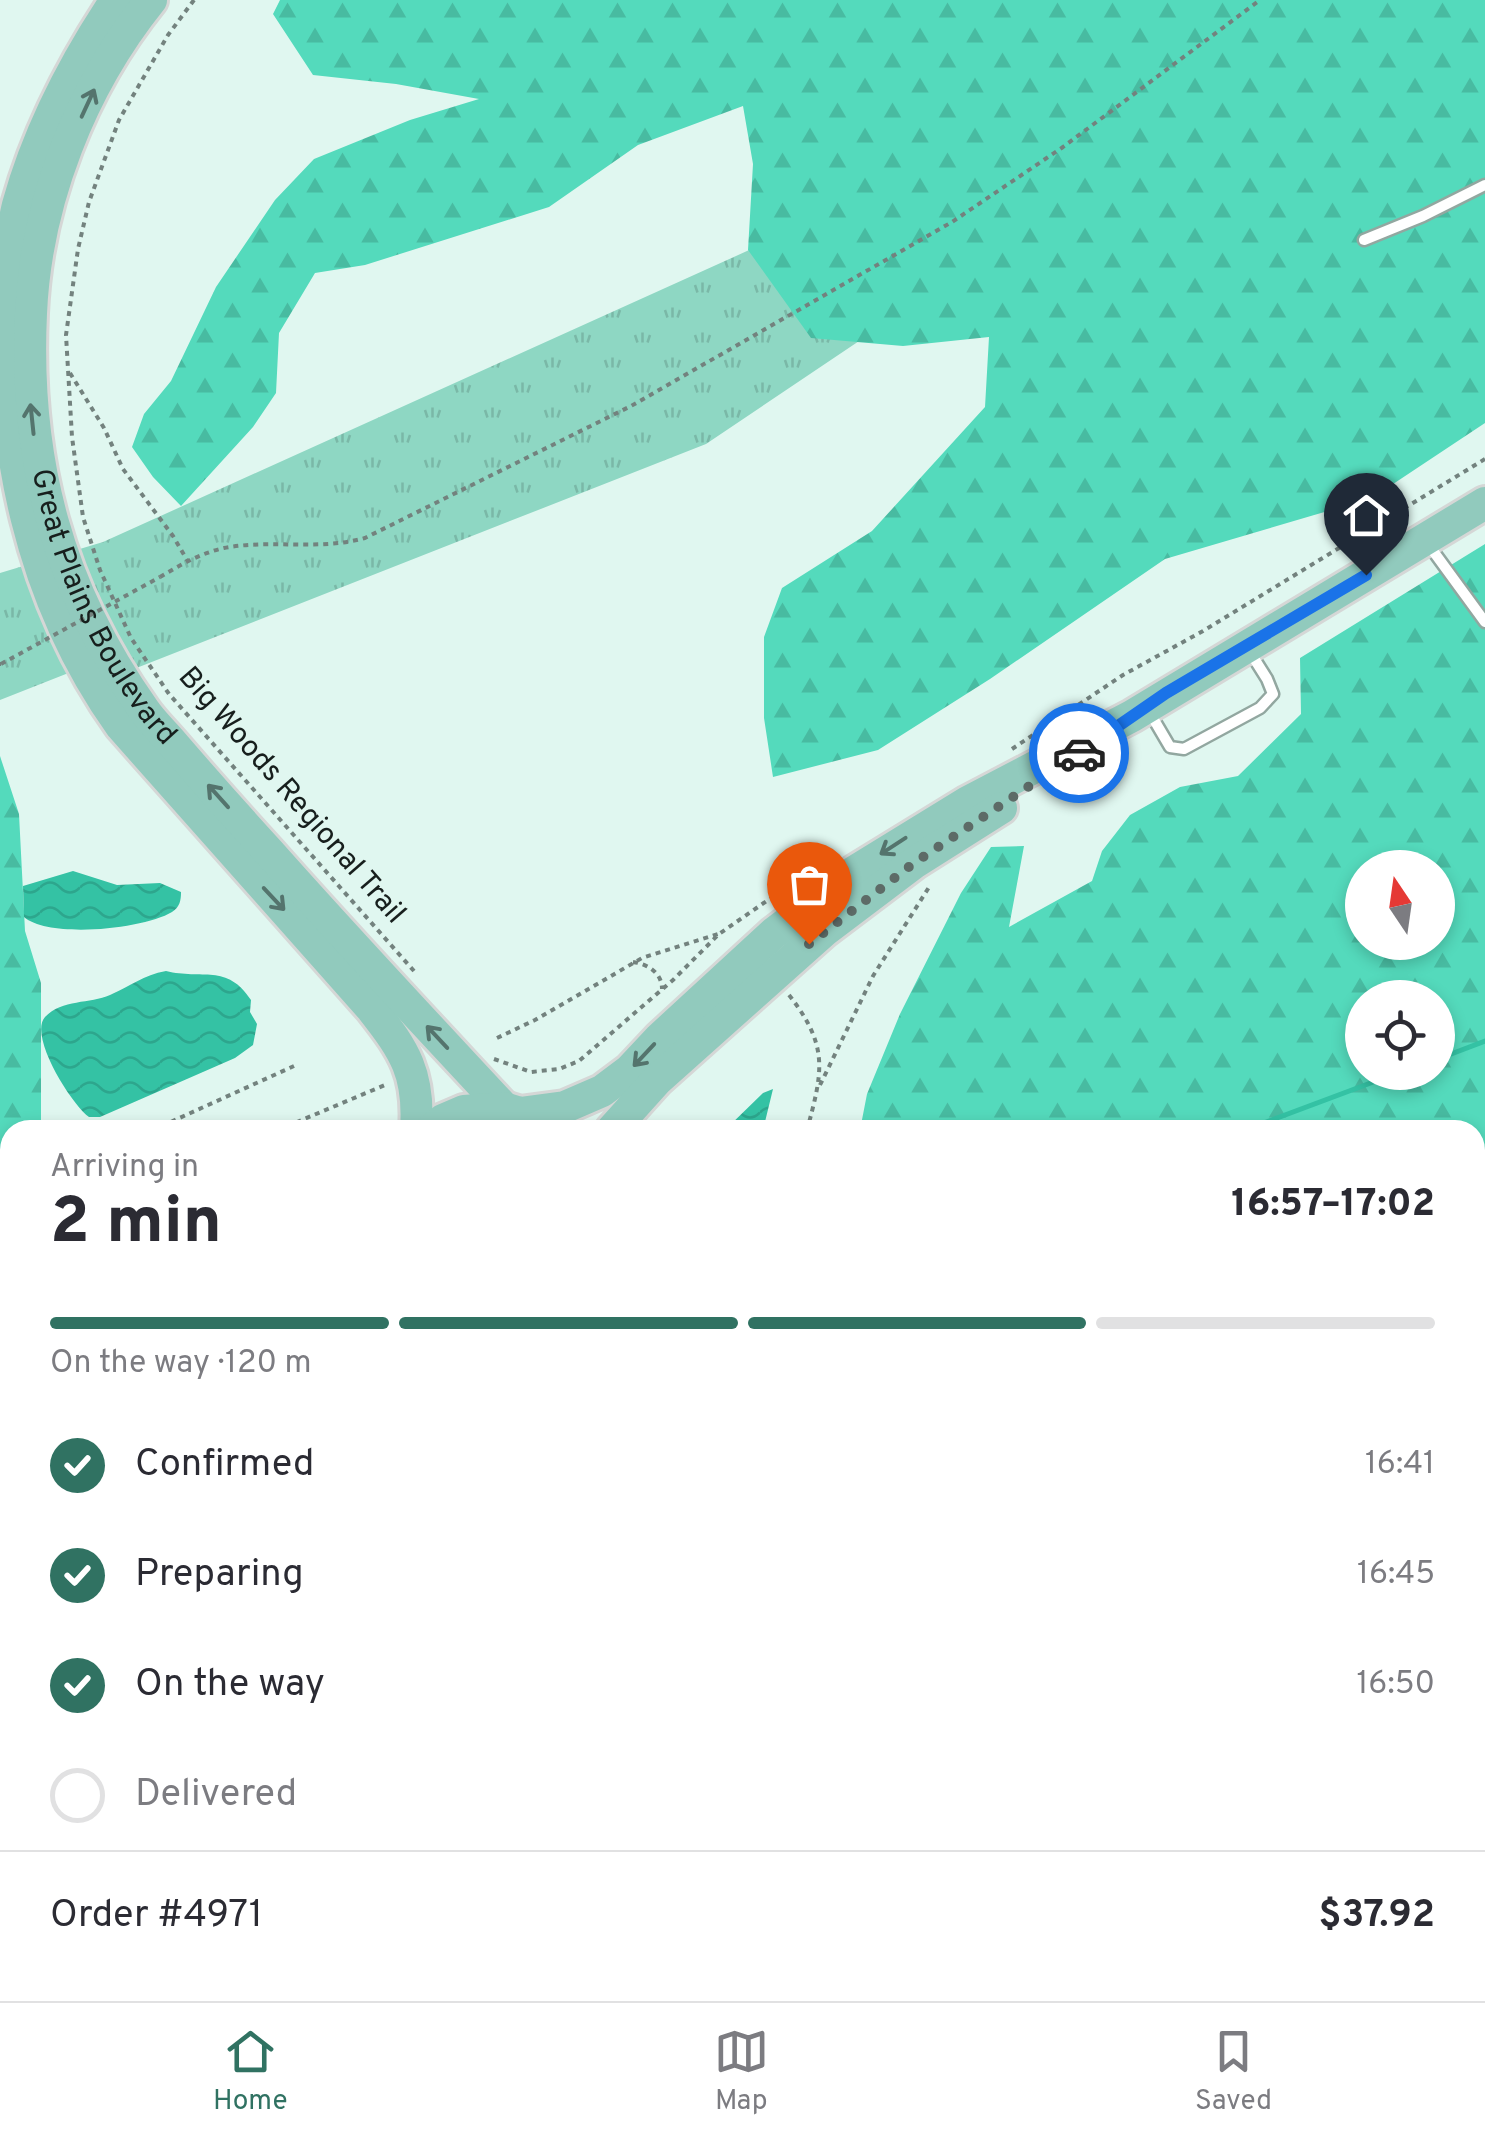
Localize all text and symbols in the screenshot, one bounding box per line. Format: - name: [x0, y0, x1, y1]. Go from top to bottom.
- one-way arrow: [79, 89, 98, 119]
- one-way arrow: [23, 403, 42, 435]
- street label: Great Plains Boulevard: [22, 466, 184, 753]
- pin: [1324, 473, 1409, 576]
- icon: home: [1339, 488, 1394, 543]
- street label: Big Woods Regional Trail: [169, 660, 413, 932]
- courier: [1029, 703, 1129, 803]
- icon: car: [1052, 726, 1107, 781]
- one-way arrow: [207, 784, 230, 809]
- one-way arrow: [879, 836, 907, 857]
- pin: [767, 842, 852, 945]
- north arrow: [1345, 850, 1455, 960]
- map controls: [1345, 850, 1455, 1090]
- icon: bag: [782, 857, 837, 912]
- one-way arrow: [261, 886, 285, 912]
- button: locate: [1345, 980, 1455, 1090]
- one-way arrow: [426, 1025, 449, 1050]
- one-way arrow: [633, 1042, 656, 1067]
- text: Arriving in: [50, 1148, 199, 1188]
- text: 16:57–17:02: [1231, 1181, 1435, 1230]
- text: 2 min: [50, 1184, 222, 1266]
- text: On the way · 120 m: [50, 1344, 312, 1384]
- icon: check: [50, 1438, 105, 1493]
- text: Confirmed: [135, 1441, 314, 1490]
- text: 16:41: [1365, 1445, 1435, 1485]
- icon: check: [50, 1548, 105, 1603]
- text: Preparing: [135, 1551, 304, 1600]
- text: 16:45: [1357, 1555, 1435, 1595]
- icon: check: [50, 1658, 105, 1713]
- text: On the way: [135, 1661, 325, 1710]
- text: 16:50: [1356, 1665, 1435, 1705]
- text: Delivered: [135, 1771, 297, 1820]
- text: Order #4971: [50, 1892, 263, 1941]
- text: $37.92: [1319, 1892, 1435, 1941]
- tab: Home: [213, 2024, 287, 2120]
- tab: Map: [714, 2024, 769, 2120]
- tab: Saved: [1195, 2024, 1272, 2120]

